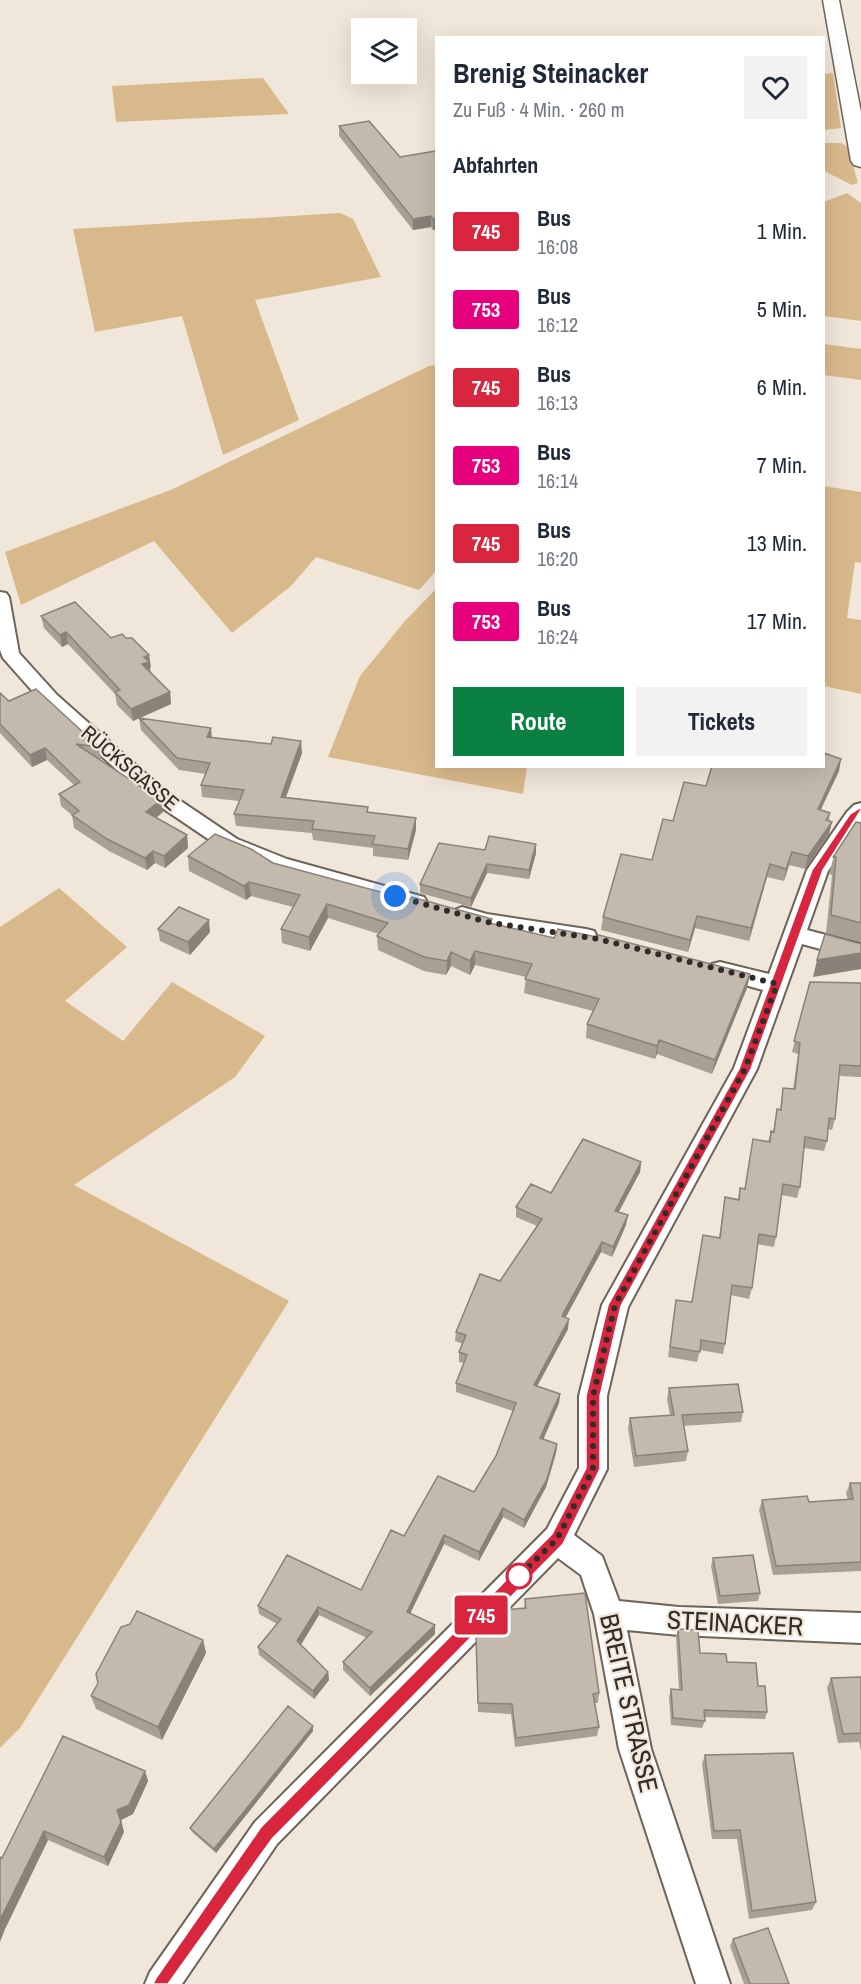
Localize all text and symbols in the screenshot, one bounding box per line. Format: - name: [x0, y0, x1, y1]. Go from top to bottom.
- map controls: [351, 18, 417, 84]
- button: layers: [351, 18, 417, 84]
- text: Brenig Steinacker: [453, 54, 648, 92]
- button: heart: [744, 56, 807, 119]
- text: Zu Fuß · 4 Min. · 260 m: [453, 96, 624, 123]
- text: Abfahrten: [453, 150, 538, 180]
- text: Bus: [537, 203, 571, 233]
- text: 1 Min.: [757, 216, 807, 246]
- text: 745: [472, 217, 500, 246]
- text: 16:08: [537, 233, 578, 260]
- text: Bus: [537, 281, 571, 311]
- text: 5 Min.: [757, 294, 807, 324]
- text: 753: [472, 295, 500, 324]
- text: 16:12: [537, 311, 578, 338]
- text: Bus: [537, 359, 571, 389]
- text: 6 Min.: [757, 372, 807, 402]
- text: 745: [472, 373, 500, 402]
- text: 16:13: [537, 389, 578, 416]
- text: Bus: [537, 437, 571, 467]
- text: 7 Min.: [757, 450, 807, 480]
- text: 753: [472, 451, 500, 480]
- text: 16:14: [537, 467, 578, 494]
- text: Bus: [537, 515, 571, 545]
- text: 13 Min.: [747, 528, 807, 558]
- text: 745: [472, 529, 500, 558]
- text: 16:20: [537, 545, 578, 572]
- text: Bus: [537, 593, 571, 623]
- text: 17 Min.: [747, 606, 807, 636]
- text: 753: [472, 607, 500, 636]
- text: 16:24: [537, 623, 578, 650]
- button: Route: [453, 687, 624, 756]
- button: Tickets: [636, 687, 807, 756]
- street label: RÜCKSGASSE: [75, 718, 185, 817]
- your location: [380, 881, 410, 911]
- unlabelled marker: [506, 1563, 532, 1589]
- line badge: 745: [446, 1596, 516, 1634]
- text: 745: [467, 1601, 495, 1630]
- street label: STEINACKER: [666, 1601, 804, 1644]
- street label: BREITE STRASSE: [592, 1610, 667, 1796]

